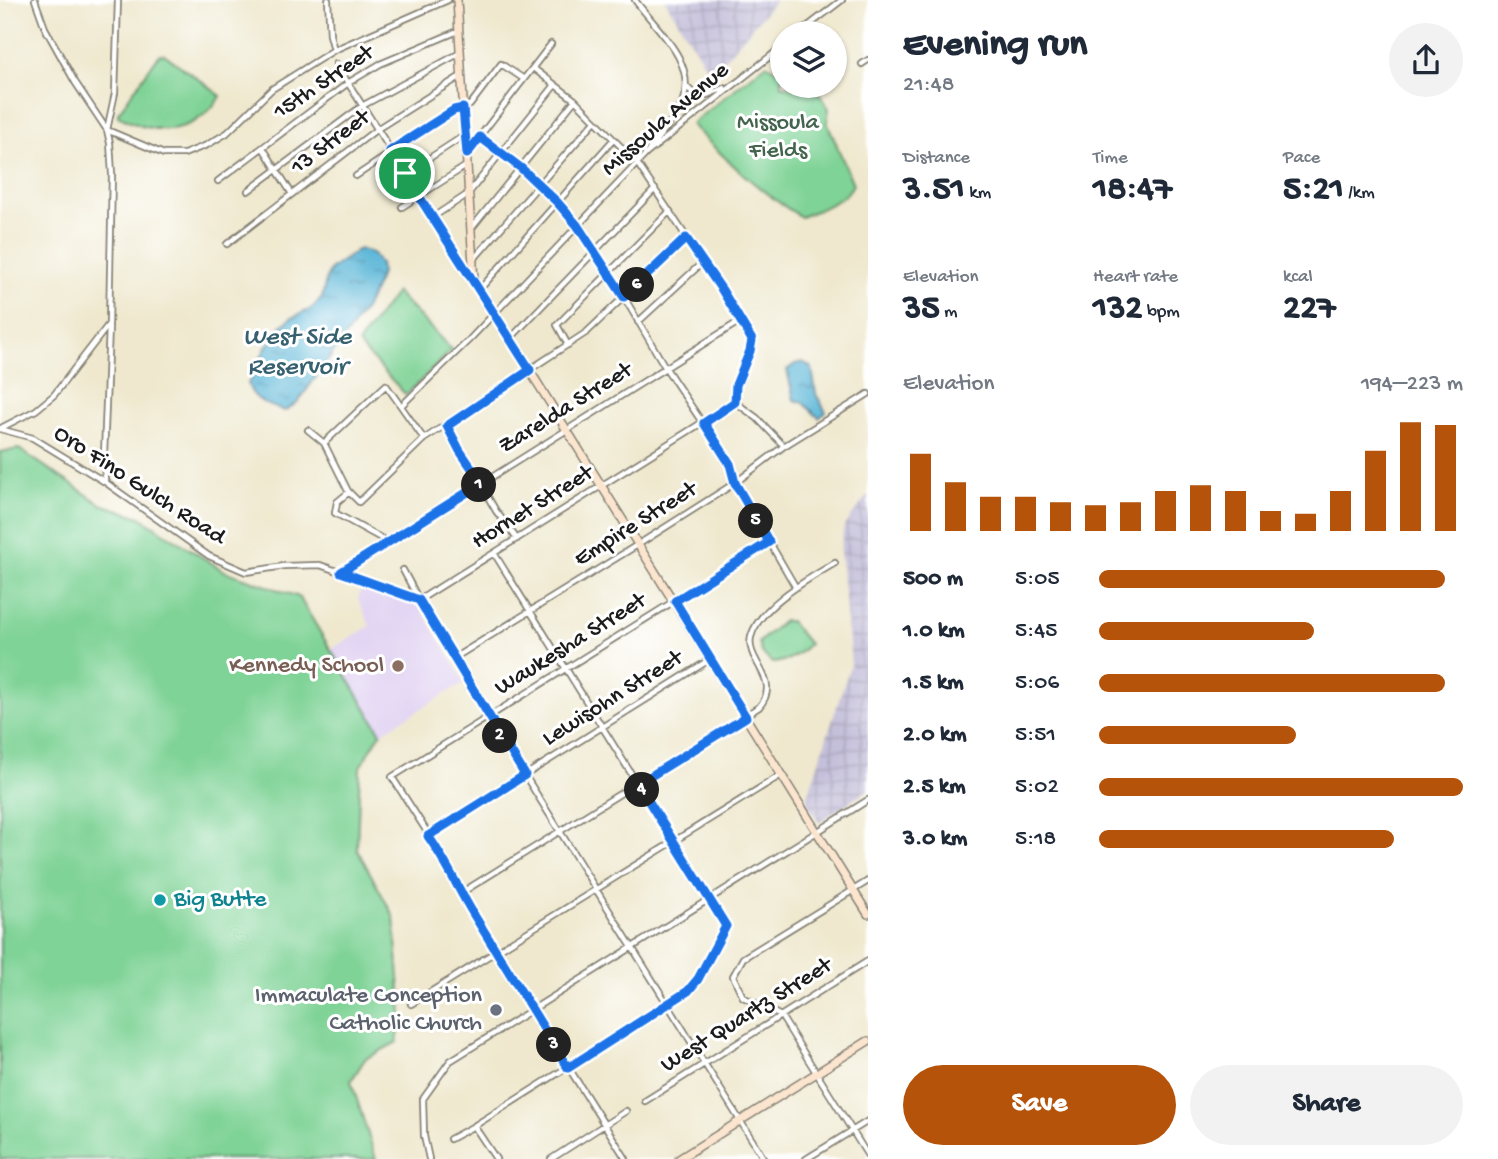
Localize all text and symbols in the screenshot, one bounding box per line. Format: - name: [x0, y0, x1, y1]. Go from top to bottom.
- map controls: [770, 21, 847, 98]
- button: layers: [770, 21, 847, 98]
- button: share: [1389, 23, 1463, 97]
- text: Evening run: [903, 24, 1087, 68]
- street label: 15th Street: [268, 38, 381, 128]
- street label: Missoula Avenue: [596, 56, 736, 183]
- text: 21:48: [903, 72, 954, 99]
- street label: 13 Street: [285, 102, 378, 183]
- park label: Missoula Fields: [737, 109, 820, 166]
- pin: [375, 143, 435, 203]
- text: Distance: [903, 147, 970, 170]
- text: Time: [1093, 147, 1128, 170]
- text: Pace: [1283, 147, 1320, 170]
- icon: arrive: [386, 154, 424, 192]
- text: 3.51: [903, 170, 965, 211]
- text: 18:47: [1093, 170, 1172, 211]
- text: 5:21: [1283, 170, 1344, 211]
- text: km: [965, 182, 991, 205]
- text: /km: [1344, 182, 1375, 205]
- text: Elevation: [903, 266, 979, 289]
- text: Heart rate: [1093, 266, 1178, 289]
- text: kcal: [1283, 266, 1313, 289]
- pin: 6: [620, 268, 654, 302]
- text: 6: [632, 273, 641, 296]
- text: 35: [903, 289, 940, 330]
- text: 132: [1093, 289, 1142, 330]
- text: 227: [1283, 289, 1336, 330]
- text: m: [940, 301, 958, 324]
- text: bpm: [1142, 301, 1180, 324]
- water label: West Side Reservoir: [243, 323, 353, 384]
- street label: Zarelda Street: [494, 355, 640, 462]
- text: Elevation: [903, 371, 994, 398]
- text: 194–223 m: [1361, 371, 1463, 398]
- street label: Oro Fino Gulch Road: [48, 420, 232, 553]
- street label: Hornet Street: [467, 458, 601, 557]
- pin: 1: [462, 468, 496, 503]
- text: 1: [475, 473, 482, 496]
- street label: Empire Street: [569, 475, 705, 574]
- pin: 5: [738, 504, 774, 538]
- text: 5: [751, 509, 761, 532]
- text: 500 m: [903, 566, 963, 593]
- text: 5:05: [1015, 566, 1059, 593]
- street label: Waukesha Street: [490, 586, 654, 703]
- text: 1.0 km: [903, 618, 965, 645]
- text: 5:45: [1015, 618, 1057, 645]
- street label: Lewisohn Street: [537, 643, 690, 754]
- place label: Kennedy School: [229, 652, 384, 681]
- marker: Kennedy School: [390, 658, 406, 674]
- text: 1.5 km: [903, 670, 964, 697]
- text: 5:06: [1015, 670, 1059, 697]
- pin: 2: [482, 718, 518, 754]
- text: 2.0 km: [903, 722, 967, 749]
- text: 5:51: [1015, 722, 1056, 749]
- text: 2: [495, 724, 504, 747]
- pin: 4: [624, 772, 660, 808]
- text: 2.5 km: [903, 774, 966, 801]
- text: 5:02: [1015, 774, 1059, 801]
- text: 4: [637, 778, 646, 801]
- text: 3.0 km: [903, 826, 967, 853]
- text: 5:18: [1015, 826, 1056, 853]
- place label: Big Butte: [173, 886, 267, 915]
- marker: Big Butte: [152, 892, 168, 908]
- street label: West Quartz Street: [656, 951, 840, 1080]
- place label: Immaculate Conception Catholic Church: [255, 982, 483, 1039]
- marker: Immaculate Conception Catholic Church: [488, 1002, 504, 1018]
- pin: 3: [536, 1028, 572, 1062]
- text: 3: [549, 1033, 558, 1056]
- button: Save: [903, 1065, 1176, 1145]
- button: Share: [1190, 1065, 1463, 1145]

